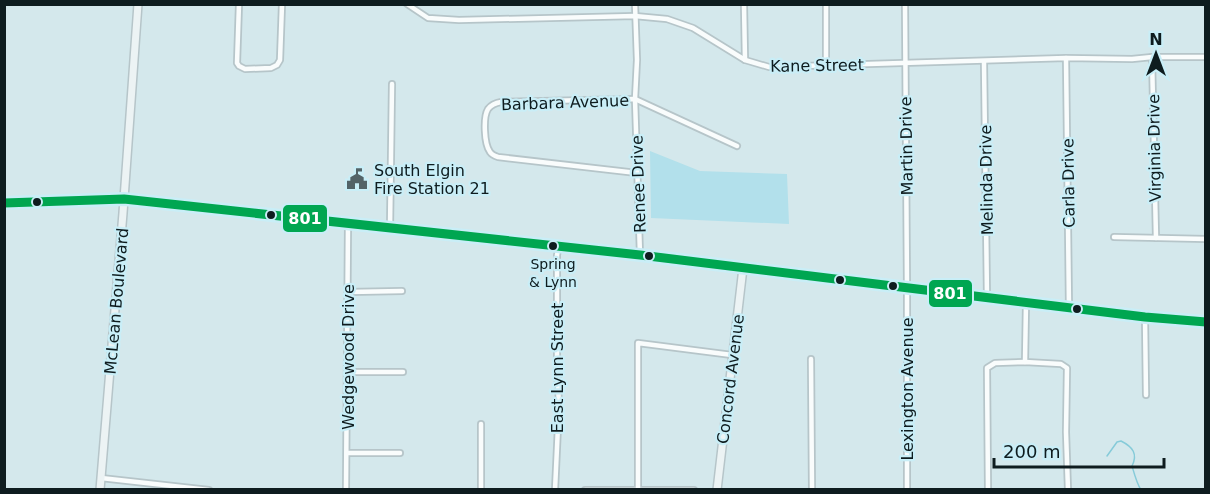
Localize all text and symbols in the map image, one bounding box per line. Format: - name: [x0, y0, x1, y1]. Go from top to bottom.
- north arrow: [1126, 24, 1186, 84]
- text: N: [1149, 30, 1163, 49]
- street label: Kane Street: [770, 55, 864, 76]
- street label: Barbara Avenue: [501, 91, 629, 114]
- street label: Virginia Drive: [1144, 94, 1165, 202]
- street label: Martin Drive: [896, 96, 917, 196]
- street label: Melinda Drive: [976, 125, 997, 235]
- street label: Renee Drive: [627, 135, 650, 233]
- street label: Carla Drive: [1058, 138, 1079, 228]
- place label: South Elgin Fire Station 21: [374, 161, 490, 198]
- public building icon: South Elgin Fire Station 21: [345, 167, 369, 191]
- unlabelled marker: [31, 196, 43, 208]
- line badge: 801: [282, 204, 328, 233]
- unlabelled marker: [265, 209, 277, 221]
- text: 801: [288, 209, 322, 228]
- street label: McLean Boulevard: [101, 227, 132, 375]
- marker: Spring & Lynn: [547, 240, 559, 252]
- unlabelled marker: [643, 250, 655, 262]
- place label: Spring & Lynn: [529, 256, 577, 290]
- unlabelled marker: [834, 274, 846, 286]
- line badge: 801: [928, 279, 973, 308]
- unlabelled marker: [887, 280, 899, 292]
- street label: Wedgewood Drive: [339, 284, 358, 430]
- text: 801: [933, 284, 967, 303]
- street label: East Lynn Street: [548, 303, 567, 433]
- unlabelled marker: [1071, 303, 1083, 315]
- street label: Concord Avenue: [713, 313, 748, 445]
- street label: Lexington Avenue: [898, 317, 917, 461]
- scale bar: [994, 431, 1164, 469]
- text: 200 m: [1003, 441, 1061, 462]

